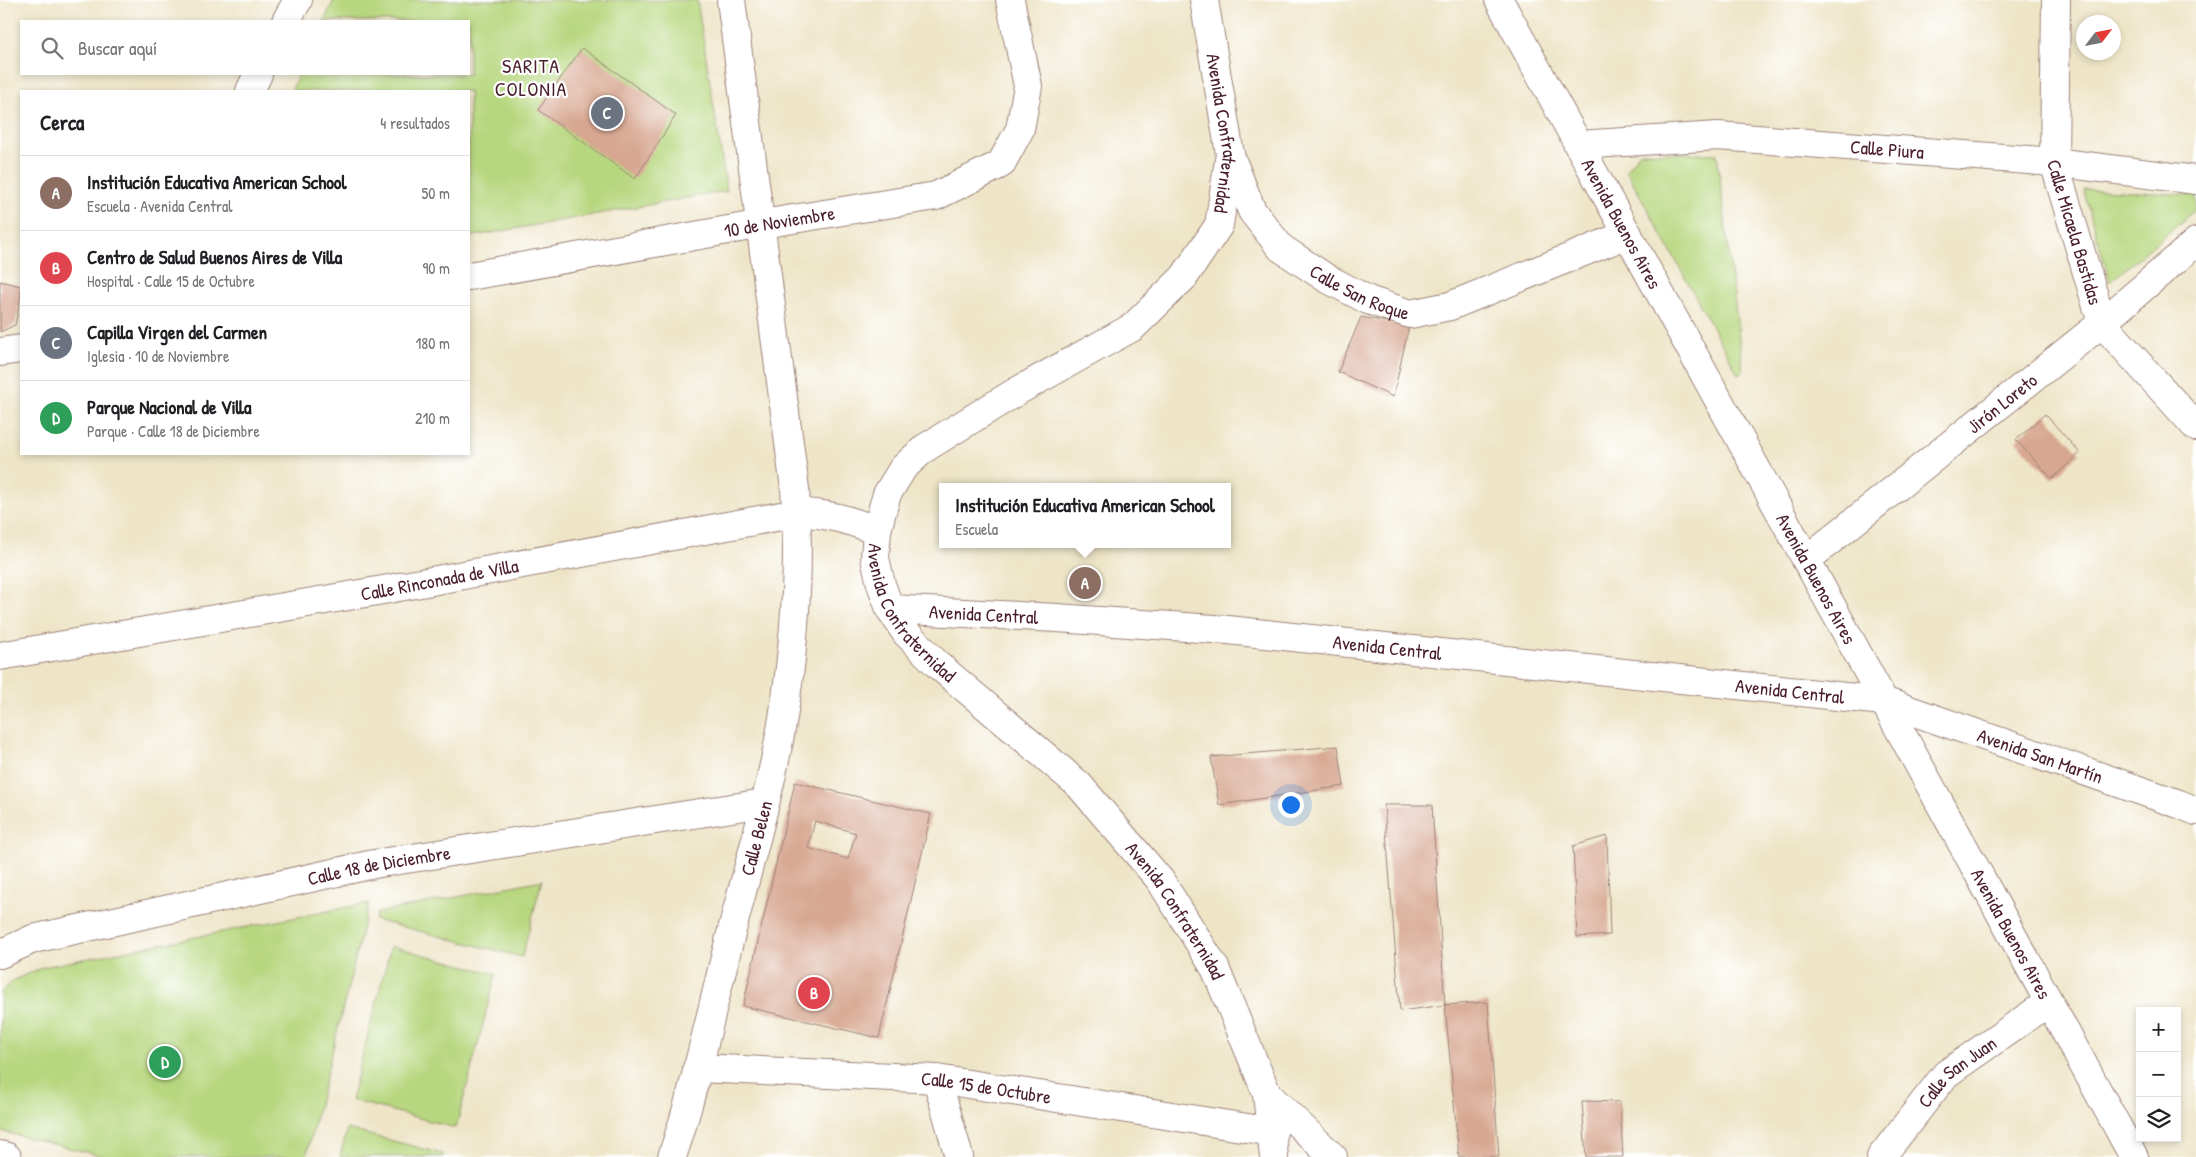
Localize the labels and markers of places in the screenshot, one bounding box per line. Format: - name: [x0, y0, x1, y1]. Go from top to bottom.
- pin: C: [591, 94, 623, 132]
- pin: A: [1069, 564, 1101, 602]
- pin: B: [798, 974, 830, 1012]
- pin: D: [149, 1043, 181, 1081]

